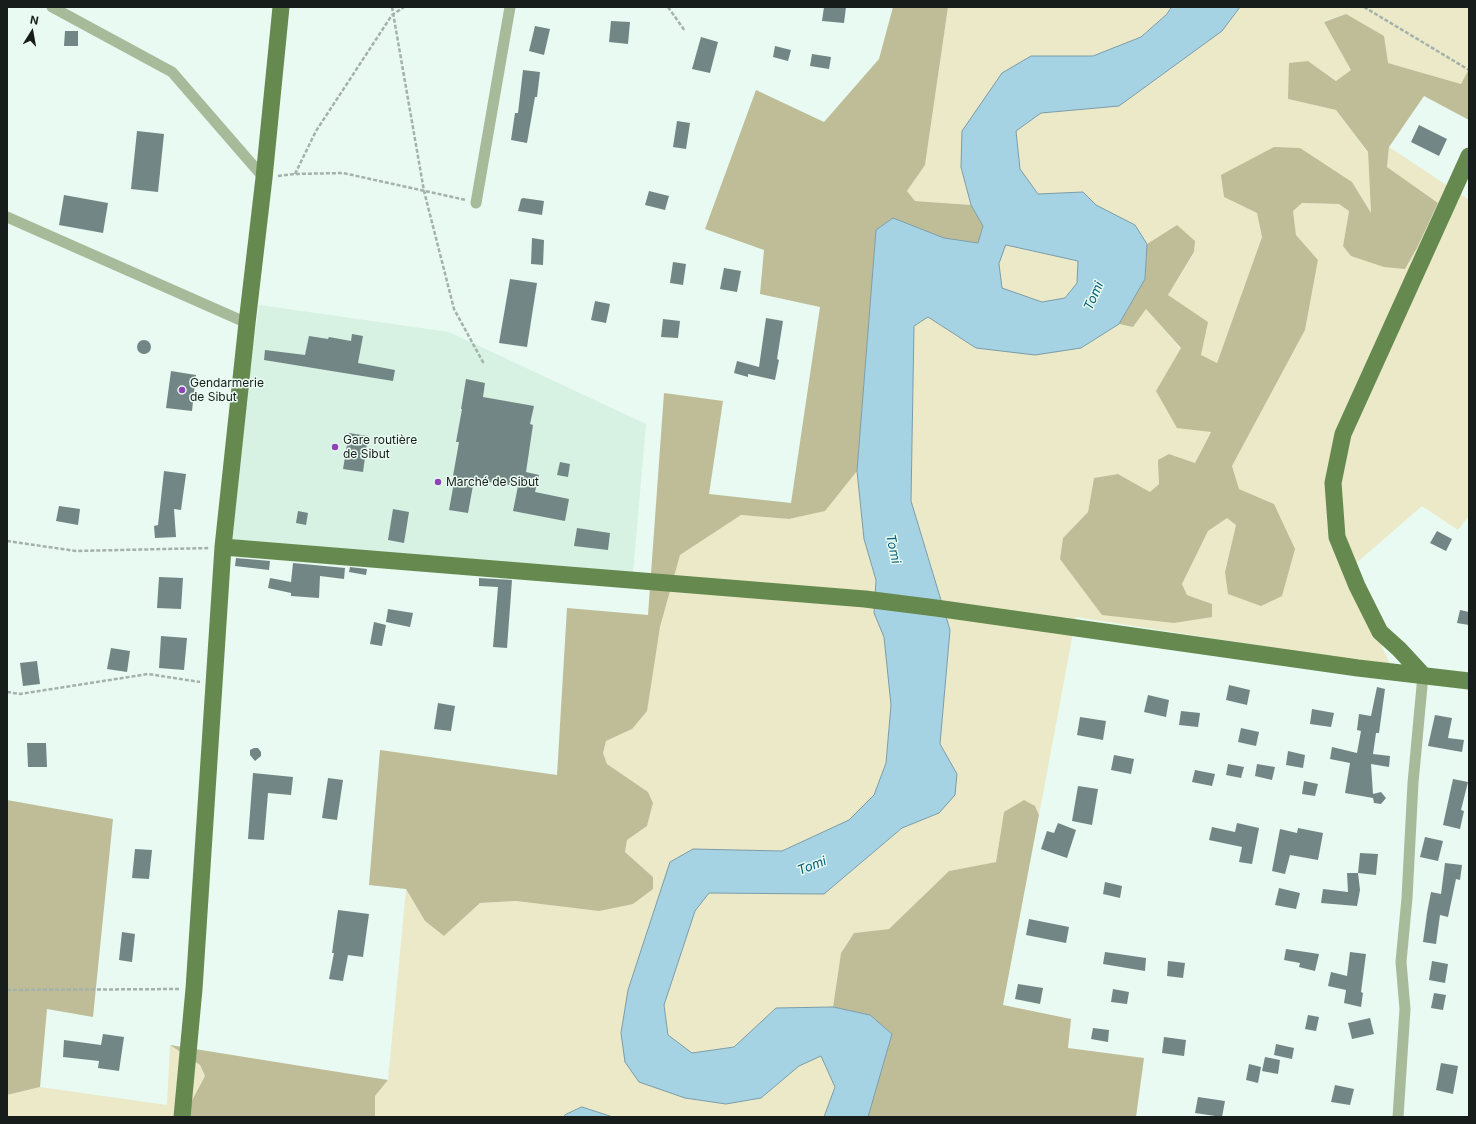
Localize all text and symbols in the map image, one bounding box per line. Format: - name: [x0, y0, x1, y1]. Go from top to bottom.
- north arrow: [12, 12, 52, 52]
- text: N: [29, 13, 40, 28]
- water label: Tomi: [1081, 279, 1107, 313]
- place label: Gendarmerie de Sibut: [190, 376, 264, 404]
- marker: Gendarmerie de Sibut: [177, 385, 187, 395]
- place label: Gare routière de Sibut: [343, 433, 417, 461]
- marker: Gare routière de Sibut: [330, 442, 340, 452]
- place label: Marché de Sibut: [446, 475, 539, 489]
- marker: Marché de Sibut: [433, 477, 443, 487]
- water label: Tomi: [882, 533, 904, 565]
- water label: Tomi: [795, 853, 829, 879]

